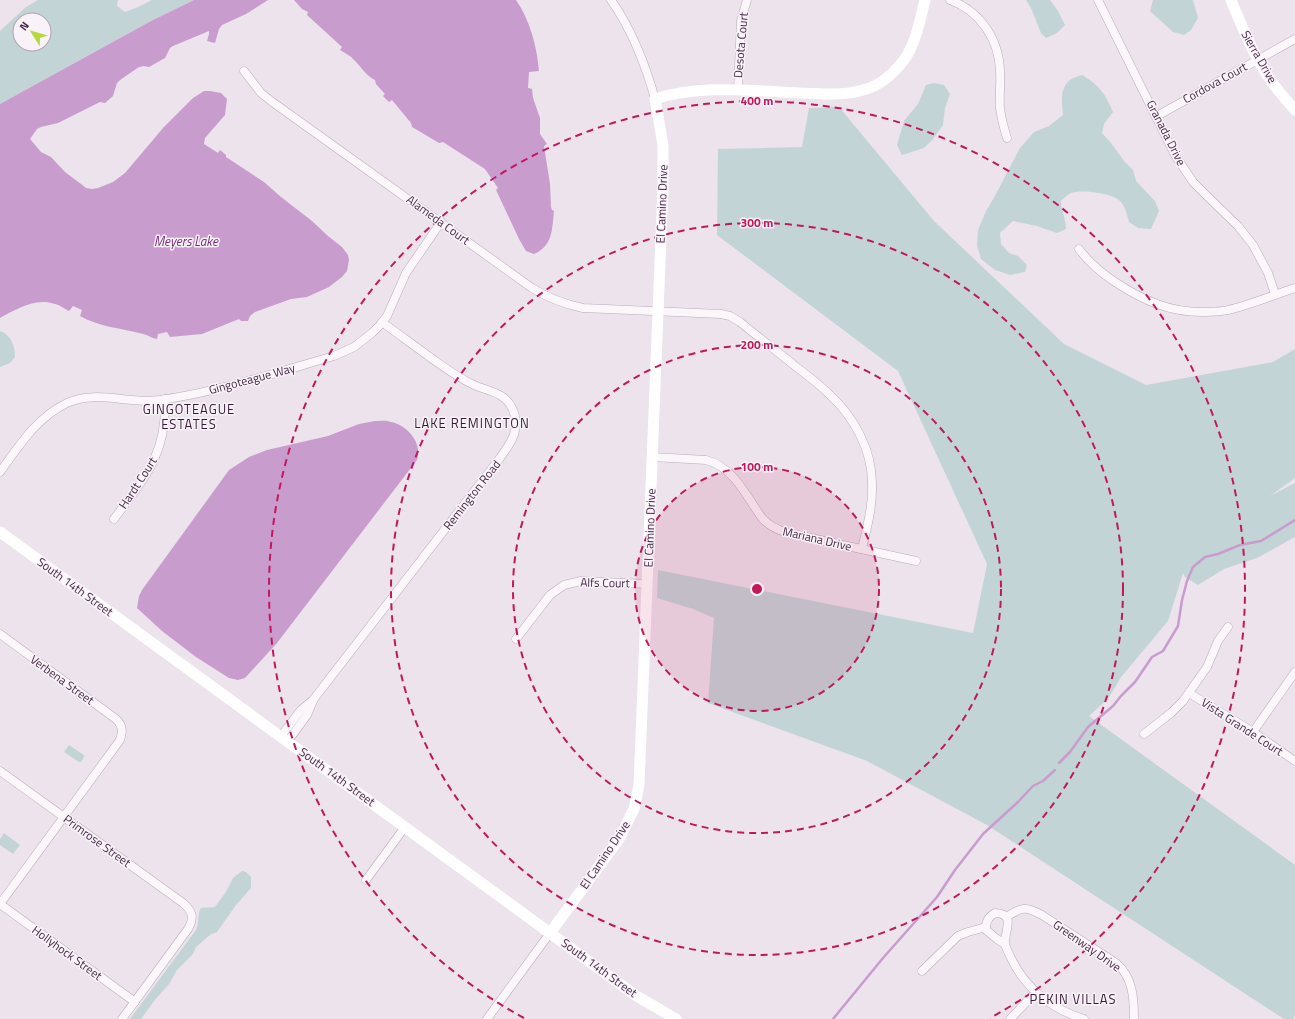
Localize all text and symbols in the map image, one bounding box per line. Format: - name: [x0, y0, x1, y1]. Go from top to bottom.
- street label: Desota Court: [728, 10, 753, 79]
- north arrow: [12, 12, 52, 52]
- text: N: [15, 18, 33, 34]
- street label: Sierra Drive: [1237, 27, 1282, 87]
- street label: Cordova Court: [1179, 57, 1251, 108]
- text: 400 m: [741, 91, 773, 110]
- street label: Granada Drive: [1142, 97, 1191, 169]
- street label: El Camino Drive: [651, 164, 672, 244]
- street label: Alameda Court: [403, 190, 475, 250]
- text: 300 m: [741, 213, 773, 232]
- water label: Meyers Lake: [154, 231, 219, 251]
- text: 200 m: [741, 335, 773, 354]
- street label: Gingoteague Way: [207, 358, 297, 399]
- district label: GINGOTEAGUE ESTATES: [143, 399, 235, 434]
- district label: LAKE REMINGTON: [414, 413, 530, 433]
- street label: Hardt Court: [114, 452, 162, 513]
- street label: Remington Road: [438, 456, 505, 534]
- text: 100 m: [741, 457, 773, 476]
- street label: El Camino Drive: [639, 488, 660, 568]
- street label: Mariana Drive: [781, 521, 853, 556]
- street label: South 14th Street: [33, 552, 118, 621]
- street label: Alfs Court: [580, 573, 631, 592]
- centre of rings: [750, 582, 764, 596]
- street label: Verbena Street: [26, 650, 99, 710]
- street label: Vista Grande Court: [1197, 693, 1288, 761]
- street label: South 14th Street: [295, 742, 380, 811]
- street label: Primrose Street: [60, 810, 136, 872]
- street label: El Camino Drive: [575, 817, 635, 893]
- street label: Greenway Drive: [1049, 915, 1125, 976]
- street label: Hollyhock Street: [28, 920, 107, 985]
- street label: South 14th Street: [557, 933, 642, 1002]
- district label: PEKIN VILLAS: [1029, 989, 1117, 1009]

